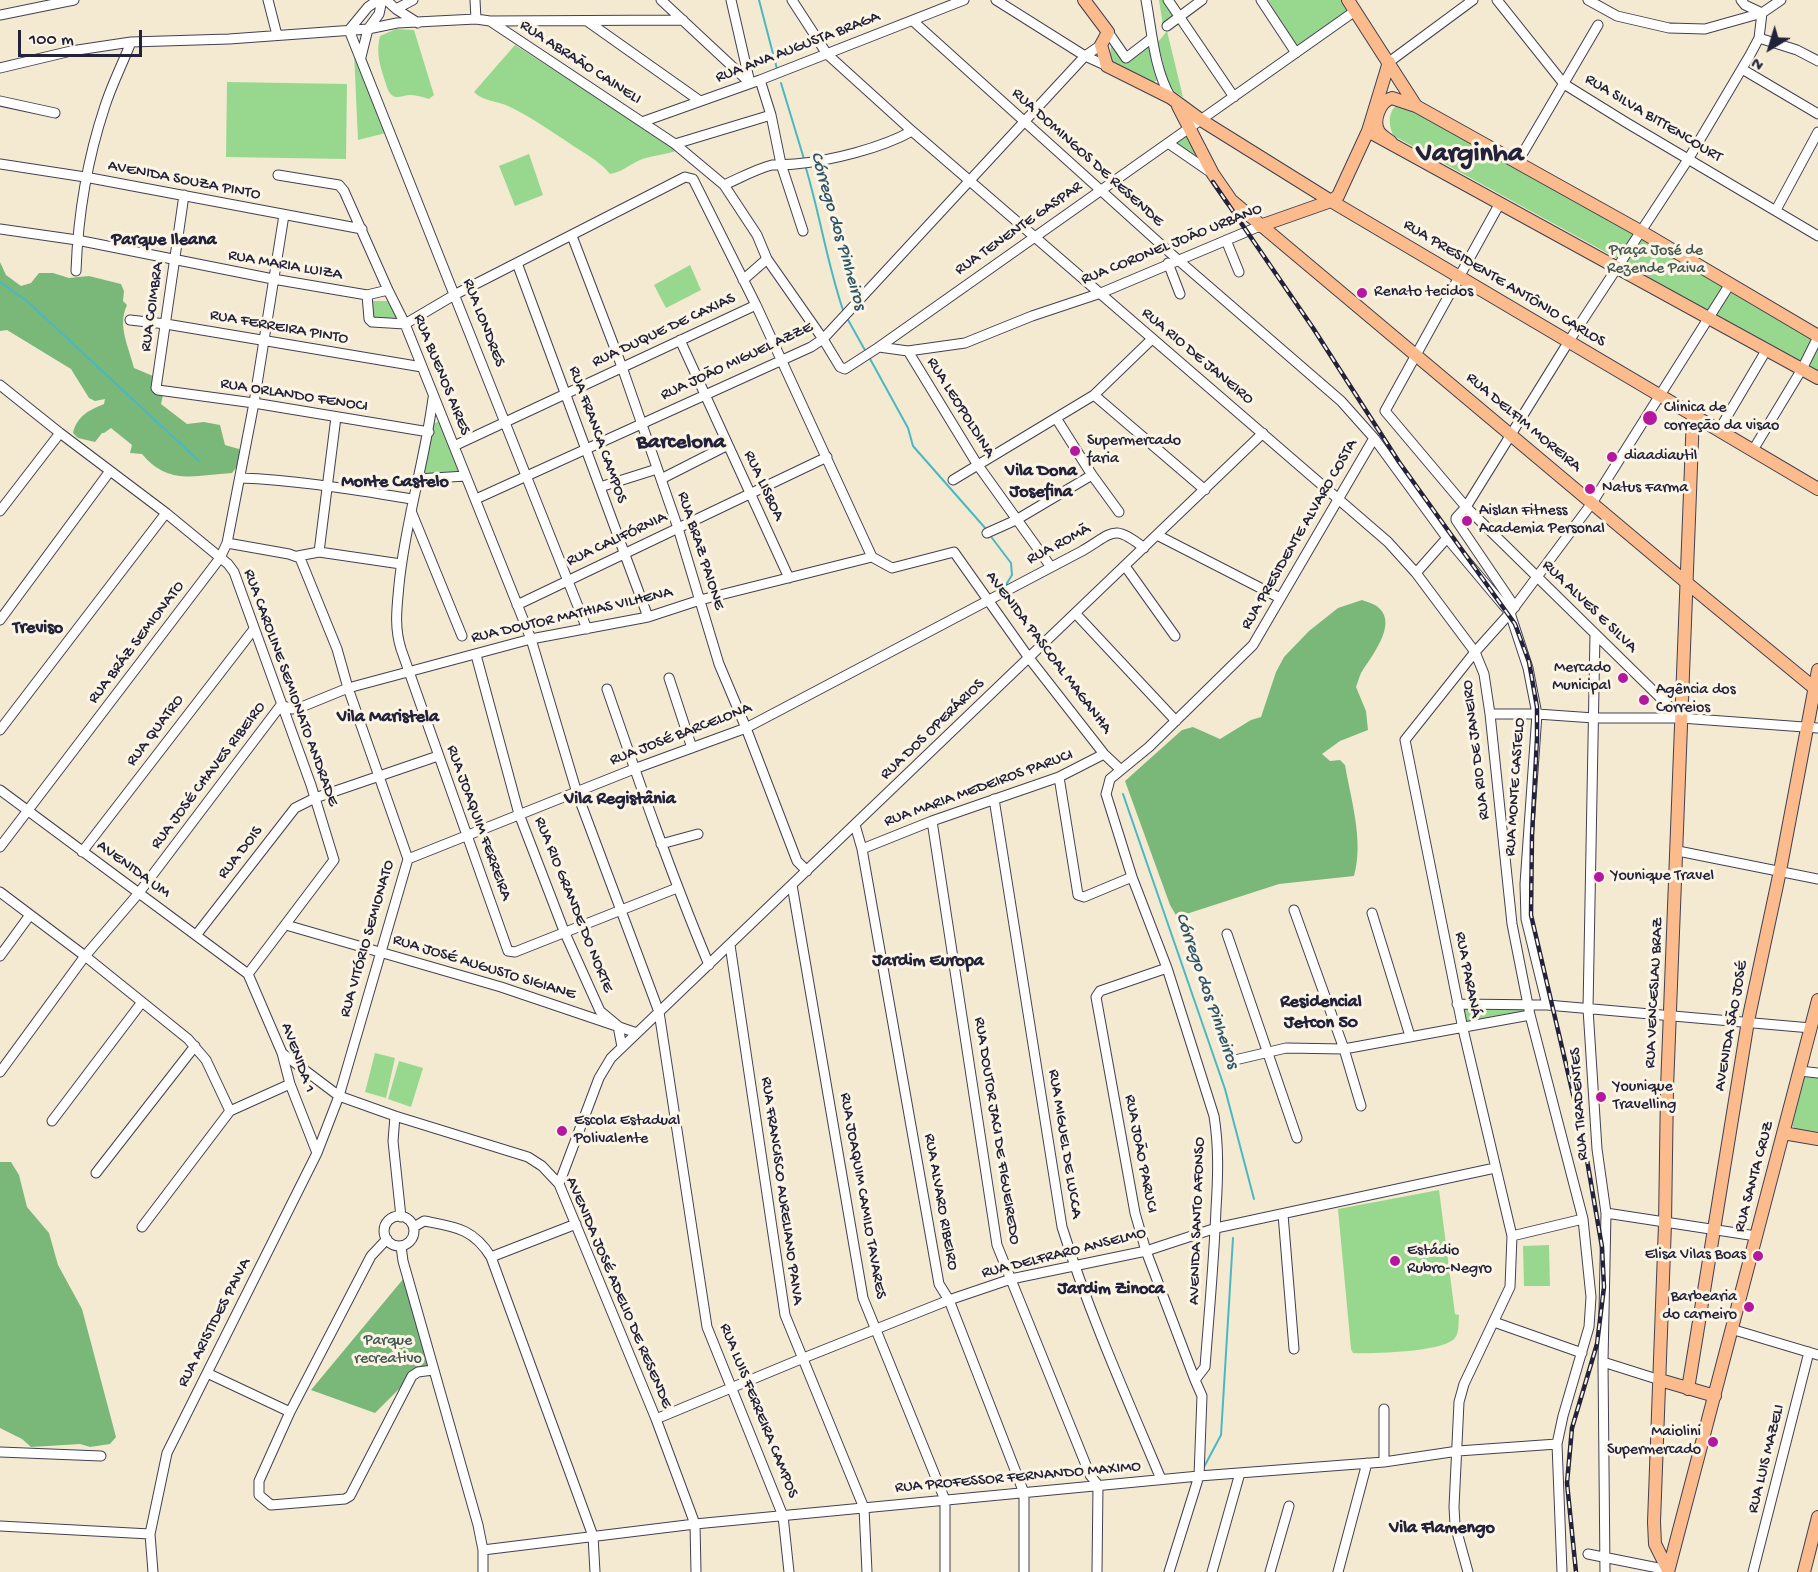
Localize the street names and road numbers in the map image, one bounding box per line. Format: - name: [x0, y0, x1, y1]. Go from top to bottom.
- street label: RUA ANA AUGUSTA BRAGA: [713, 8, 883, 88]
- street label: RUA ABRAÃO CAINELI: [516, 16, 644, 110]
- street label: RUA SILVA BITTENCOURT: [1581, 70, 1725, 168]
- street label: RUA DOMINGOS DE RESENDE: [1007, 85, 1167, 231]
- street label: AVENIDA SOUZA PINTO: [106, 157, 262, 205]
- street label: RUA TENENTE GASPAR: [952, 178, 1086, 280]
- street label: RUA CORONEL JOÃO URBANO: [1079, 200, 1265, 290]
- street label: RUA PRESIDENTE ANTÔNIO CARLOS: [1399, 216, 1609, 352]
- street label: RUA MARIA LUIZA: [226, 247, 344, 285]
- street label: RUA COIMBRA: [137, 261, 169, 353]
- street label: RUA LONDRES: [457, 276, 509, 370]
- street label: RUA DUQUE DE CAXIAS: [589, 289, 739, 373]
- street label: RUA RIO DE JANEIRO: [1137, 304, 1257, 410]
- street label: RUA FERREIRA PINTO: [208, 306, 350, 350]
- street label: RUA BUENOS AIRES: [408, 312, 474, 438]
- street label: RUA JOÃO MIGUEL AZZE: [658, 318, 816, 406]
- street label: RUA LEOPOLDINA: [921, 354, 999, 462]
- street label: RUA FRANCA CAMPOS: [563, 364, 631, 506]
- street label: RUA DELFIM MOREIRA: [1461, 369, 1585, 477]
- street label: RUA ORLANDO FENOCI: [219, 375, 369, 417]
- street label: RUA PRESIDENTE ALVARO COSTA: [1237, 436, 1363, 634]
- street label: RUA LISBOA: [738, 448, 788, 524]
- street label: RUA BRAZ PAIONE: [672, 489, 728, 613]
- street label: RUA CALIFÓRNIA: [564, 508, 670, 572]
- street label: RUA ROMÃ: [1024, 520, 1094, 570]
- street label: RUA ALVES E SILVA: [1537, 557, 1641, 657]
- street label: RUA CAROLINE SEMIONATO ANDRADE: [238, 567, 342, 809]
- street label: AVENIDA PASCOAL MAGANHA: [981, 568, 1115, 738]
- street label: RUA BRÁZ SEMIONATO: [85, 578, 189, 708]
- street label: RUA DOUTOR MATHIAS VILHENA: [469, 583, 675, 649]
- street label: RUA DOS OPERÁRIOS: [877, 675, 989, 785]
- street label: RUA RIO DE JANEIRO: [1459, 679, 1495, 821]
- street label: RUA QUATRO: [123, 692, 189, 770]
- street label: RUA JOSÉ CHAVES RIBEIRO: [147, 698, 271, 854]
- street label: RUA JOSÉ BARCELONA: [607, 699, 755, 771]
- street label: RUA MONTE CASTELO: [1502, 717, 1530, 857]
- street label: RUA JOAQUIM FERREIRA: [441, 743, 515, 903]
- street label: RUA MARIA MEDEIROS PARUCI: [882, 746, 1076, 832]
- street label: RUA RIO GRANDE DO NORTE: [529, 814, 617, 996]
- street label: RUA DOIS: [214, 823, 268, 883]
- street label: AVENIDA UM: [92, 837, 174, 903]
- street label: RUA VITÓRIO SEMIONATO: [336, 858, 400, 1020]
- street label: RUA VENCESLAU BRAZ: [1641, 917, 1669, 1069]
- street label: RUA JOSÉ AUGUSTO SIGIANE: [390, 931, 578, 1005]
- street label: RUA PARANÁ: [1449, 931, 1485, 1019]
- street label: AVENIDA SÃO JOSÉ: [1711, 959, 1753, 1093]
- street label: RUA DOUTOR JACI DE FIGUEIREDO: [969, 1016, 1023, 1246]
- street label: AVENIDA 1: [276, 1021, 318, 1095]
- street label: RUA TIRADENTES: [1566, 1047, 1594, 1161]
- street label: RUA MIGUEL DE LUCCA: [1043, 1068, 1085, 1220]
- street label: RUA FRANCISCO AURELIANO PAIVA: [756, 1076, 806, 1306]
- street label: RUA JOAQUIM CAMILO TAVARES: [834, 1091, 890, 1301]
- street label: RUA JOÃO PARUCI: [1119, 1093, 1161, 1215]
- street label: RUA SANTA CRUZ: [1731, 1119, 1779, 1235]
- street label: RUA ALVARO RIBEIRO: [919, 1132, 961, 1272]
- street label: AVENIDA SANTO AFONSO: [1185, 1137, 1211, 1305]
- street label: AVENIDA JOSÉ ADELIO DE RESENDE: [560, 1175, 676, 1411]
- street label: RUA DELFRARO ANSELMO: [980, 1224, 1148, 1284]
- street label: RUA ARISTIDES PAIVA: [174, 1255, 256, 1391]
- street label: RUA LUIS FERREIRA CAMPOS: [714, 1321, 802, 1501]
- street label: RUA LUIS MAZELI: [1744, 1403, 1790, 1515]
- street label: RUA PROFESSOR FERNANDO MAXIMO: [894, 1458, 1142, 1498]

